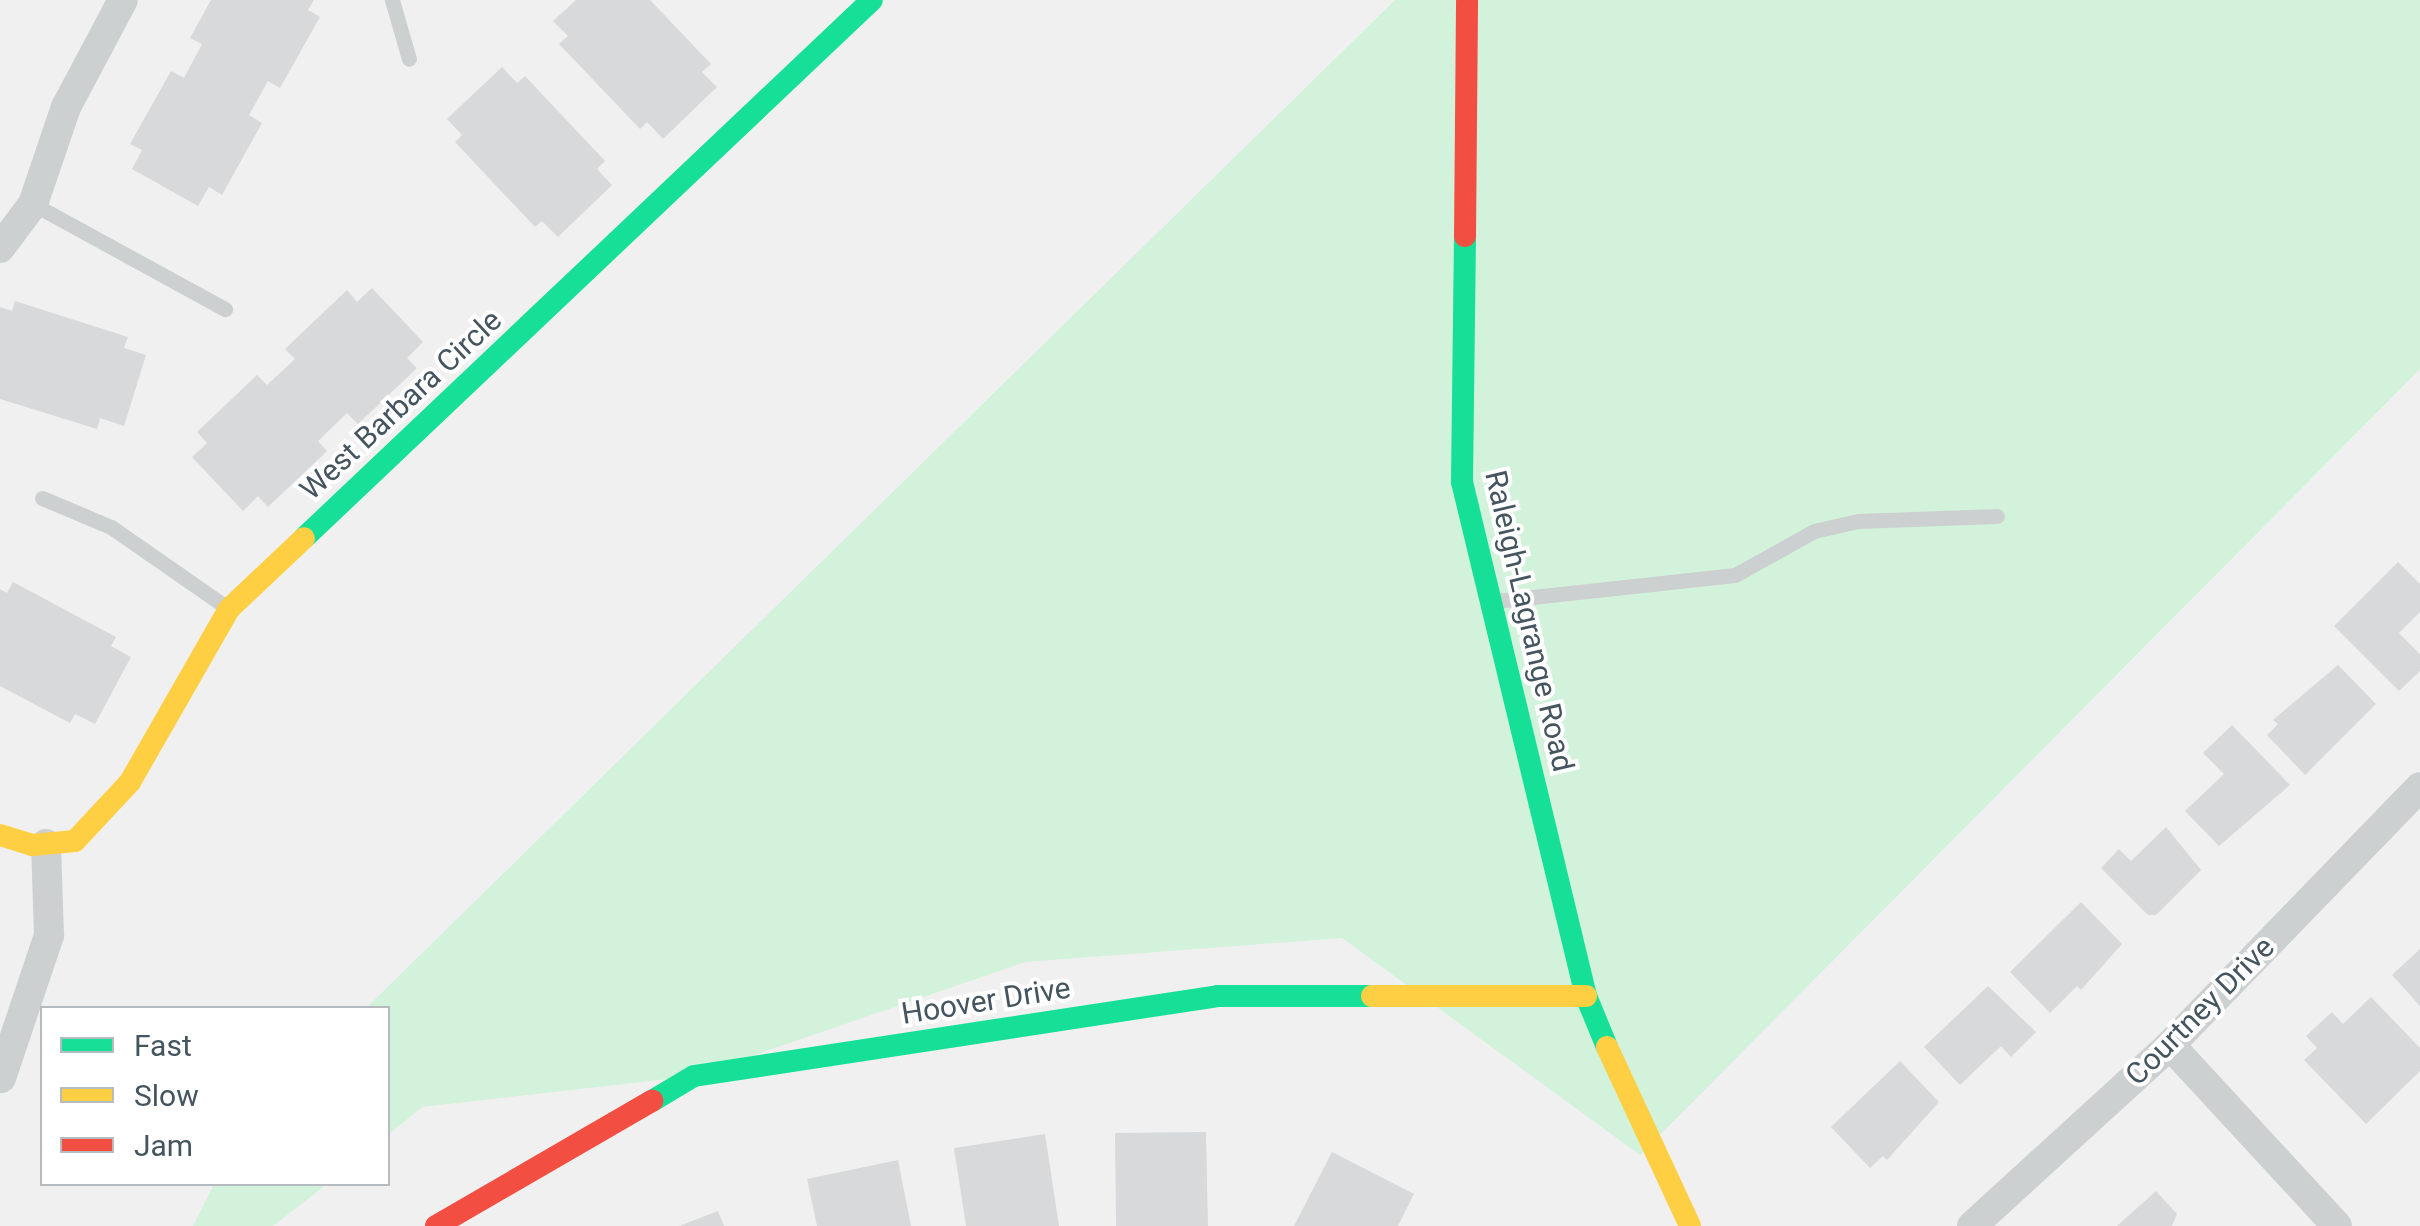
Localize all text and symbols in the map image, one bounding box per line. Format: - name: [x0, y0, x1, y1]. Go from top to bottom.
- street label: West Barbara Circle: [293, 302, 509, 508]
- street label: Raleigh-Lagrange Road: [1477, 467, 1581, 775]
- street label: Courtney Drive: [2118, 929, 2282, 1093]
- street label: Hoover Drive: [899, 970, 1073, 1032]
- legend: [40, 1006, 390, 1186]
- text: Fast: [134, 1028, 192, 1063]
- text: Slow: [134, 1078, 199, 1113]
- text: Jam: [134, 1128, 193, 1163]

